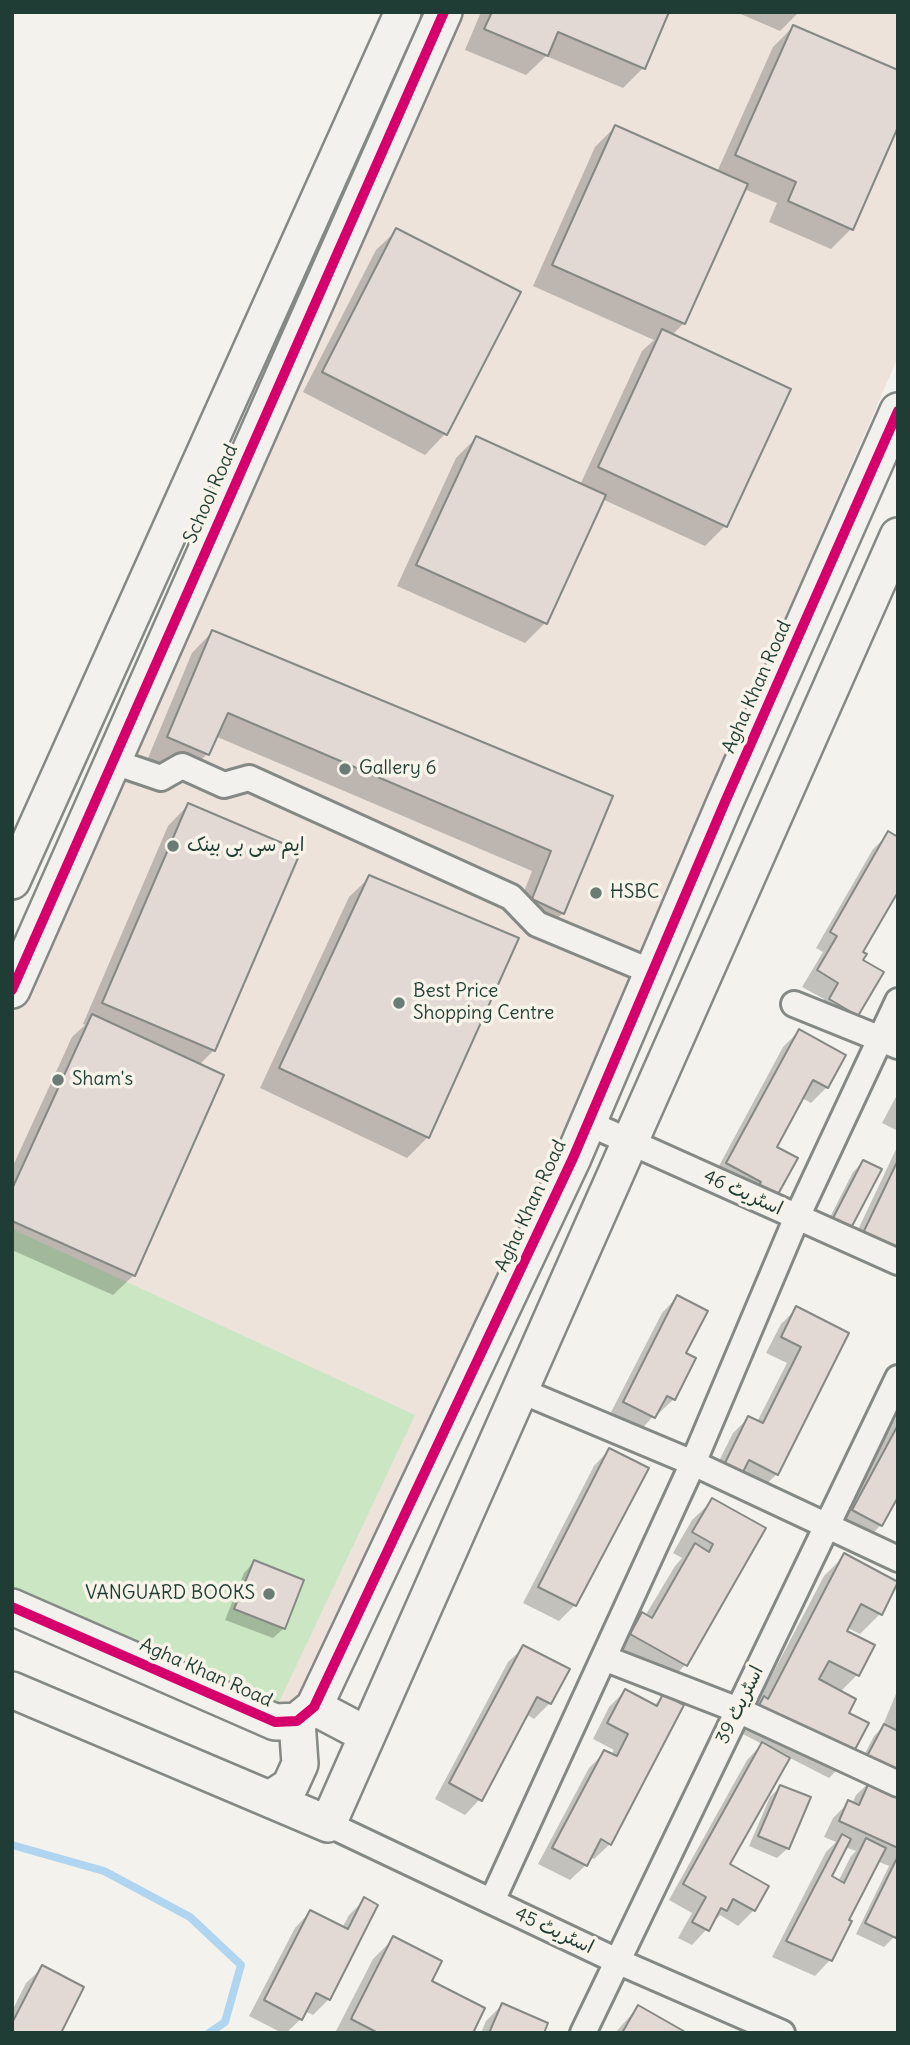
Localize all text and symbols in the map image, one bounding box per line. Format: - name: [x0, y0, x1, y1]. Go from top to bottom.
- street label: School Road: [179, 441, 243, 547]
- street label: Agha Khan Road: [718, 617, 796, 757]
- place label: Gallery 6: [359, 758, 436, 780]
- marker: Gallery 6: [337, 761, 353, 777]
- place label: ایم سی بی بینک: [187, 835, 304, 857]
- marker: ایم سی بی بینک: [165, 838, 181, 854]
- place label: HSBC: [610, 882, 659, 904]
- marker: HSBC: [588, 885, 604, 901]
- place label: Best Price Shopping Centre: [413, 981, 554, 1025]
- marker: Best Price Shopping Centre: [391, 995, 407, 1011]
- place label: Sham's: [72, 1069, 133, 1091]
- marker: Sham's: [50, 1072, 66, 1088]
- street label: Agha Khan Road: [491, 1136, 571, 1276]
- street label: اسٹریٹ 46: [700, 1165, 786, 1221]
- place label: VANGUARD BOOKS: [85, 1583, 255, 1605]
- marker: VANGUARD BOOKS: [261, 1586, 277, 1602]
- street label: Agha Khan Road: [136, 1634, 276, 1712]
- street label: اسٹریٹ 39: [711, 1662, 769, 1748]
- street label: اسٹریٹ 45: [511, 1903, 597, 1959]

